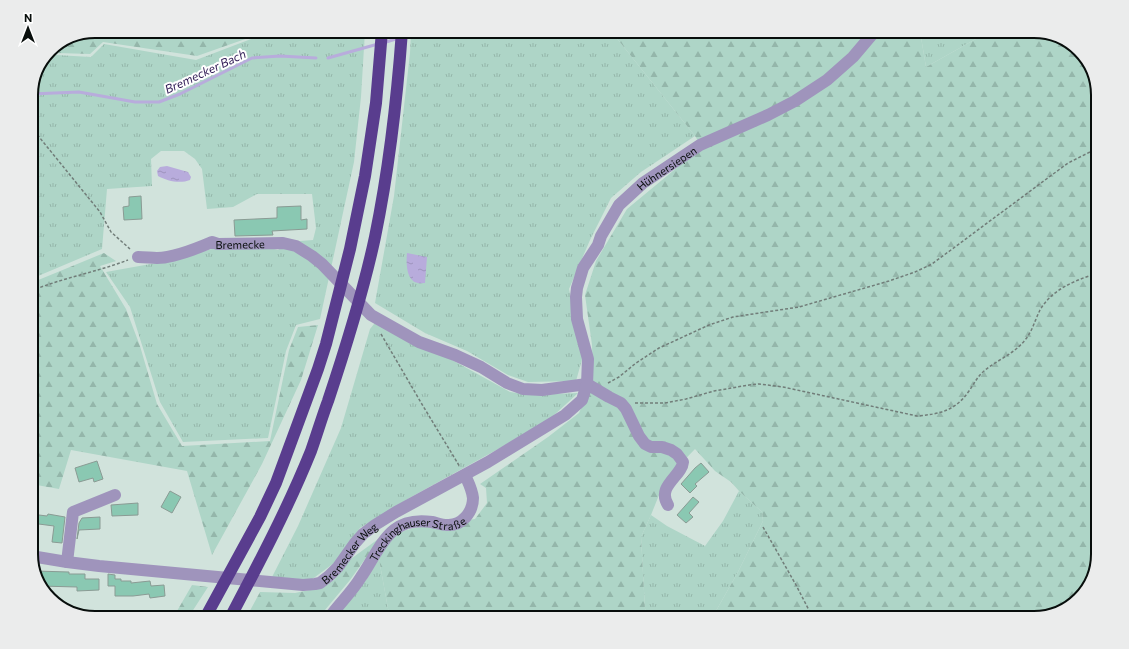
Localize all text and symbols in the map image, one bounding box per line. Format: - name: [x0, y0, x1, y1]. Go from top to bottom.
- north arrow: [8, 8, 48, 48]
- text: N: [24, 11, 32, 24]
- water label: Bremecker Bach: [162, 46, 248, 96]
- street label: Hühnersiepen: [634, 143, 699, 192]
- street label: Bremecke: [215, 237, 265, 251]
- street label: Treckinghauser Straße: [366, 513, 468, 563]
- street label: Bremecker Weg: [318, 519, 380, 586]

